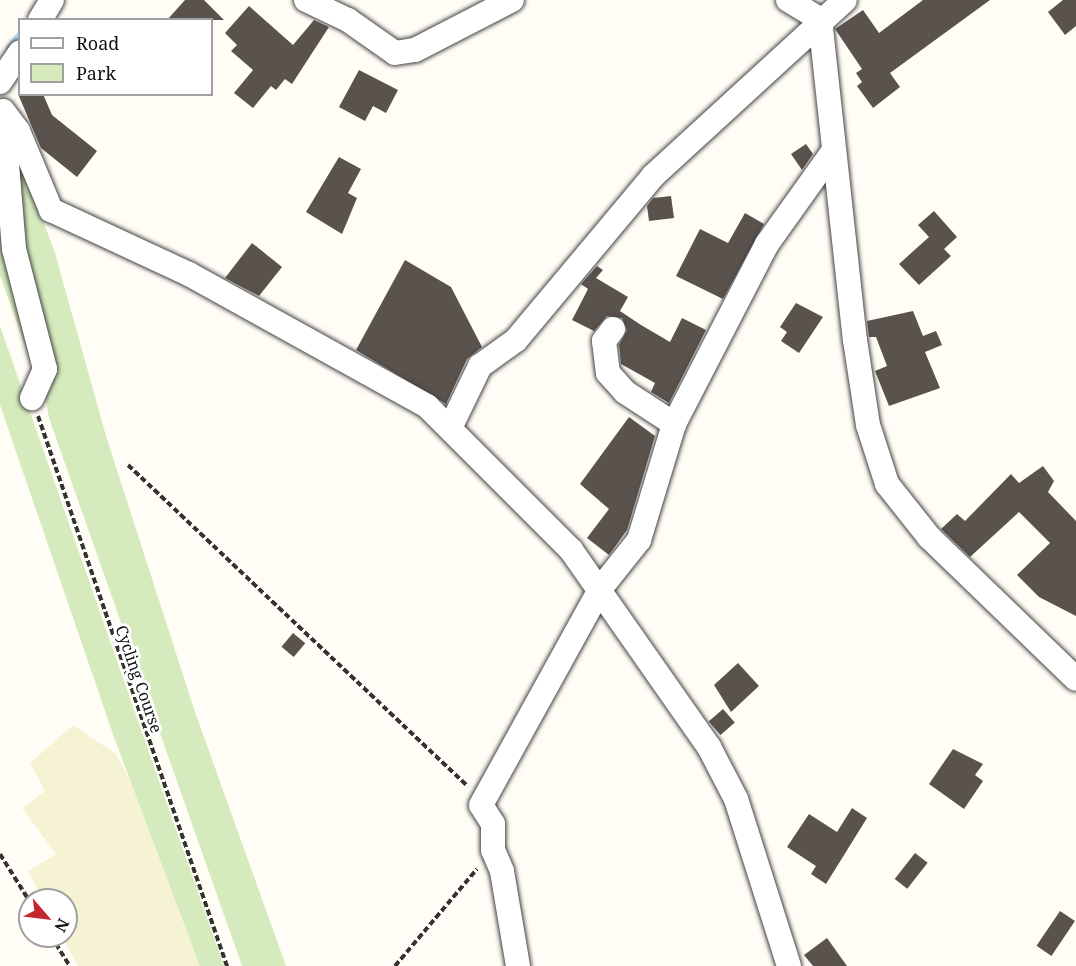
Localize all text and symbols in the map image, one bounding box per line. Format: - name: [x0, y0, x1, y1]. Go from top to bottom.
- legend: [18, 18, 213, 96]
- text: Road: [76, 31, 119, 55]
- text: Park: [76, 61, 116, 85]
- street label: Cycling Course: [112, 623, 166, 735]
- north arrow: [18, 888, 78, 948]
- text: N: [49, 915, 75, 936]

